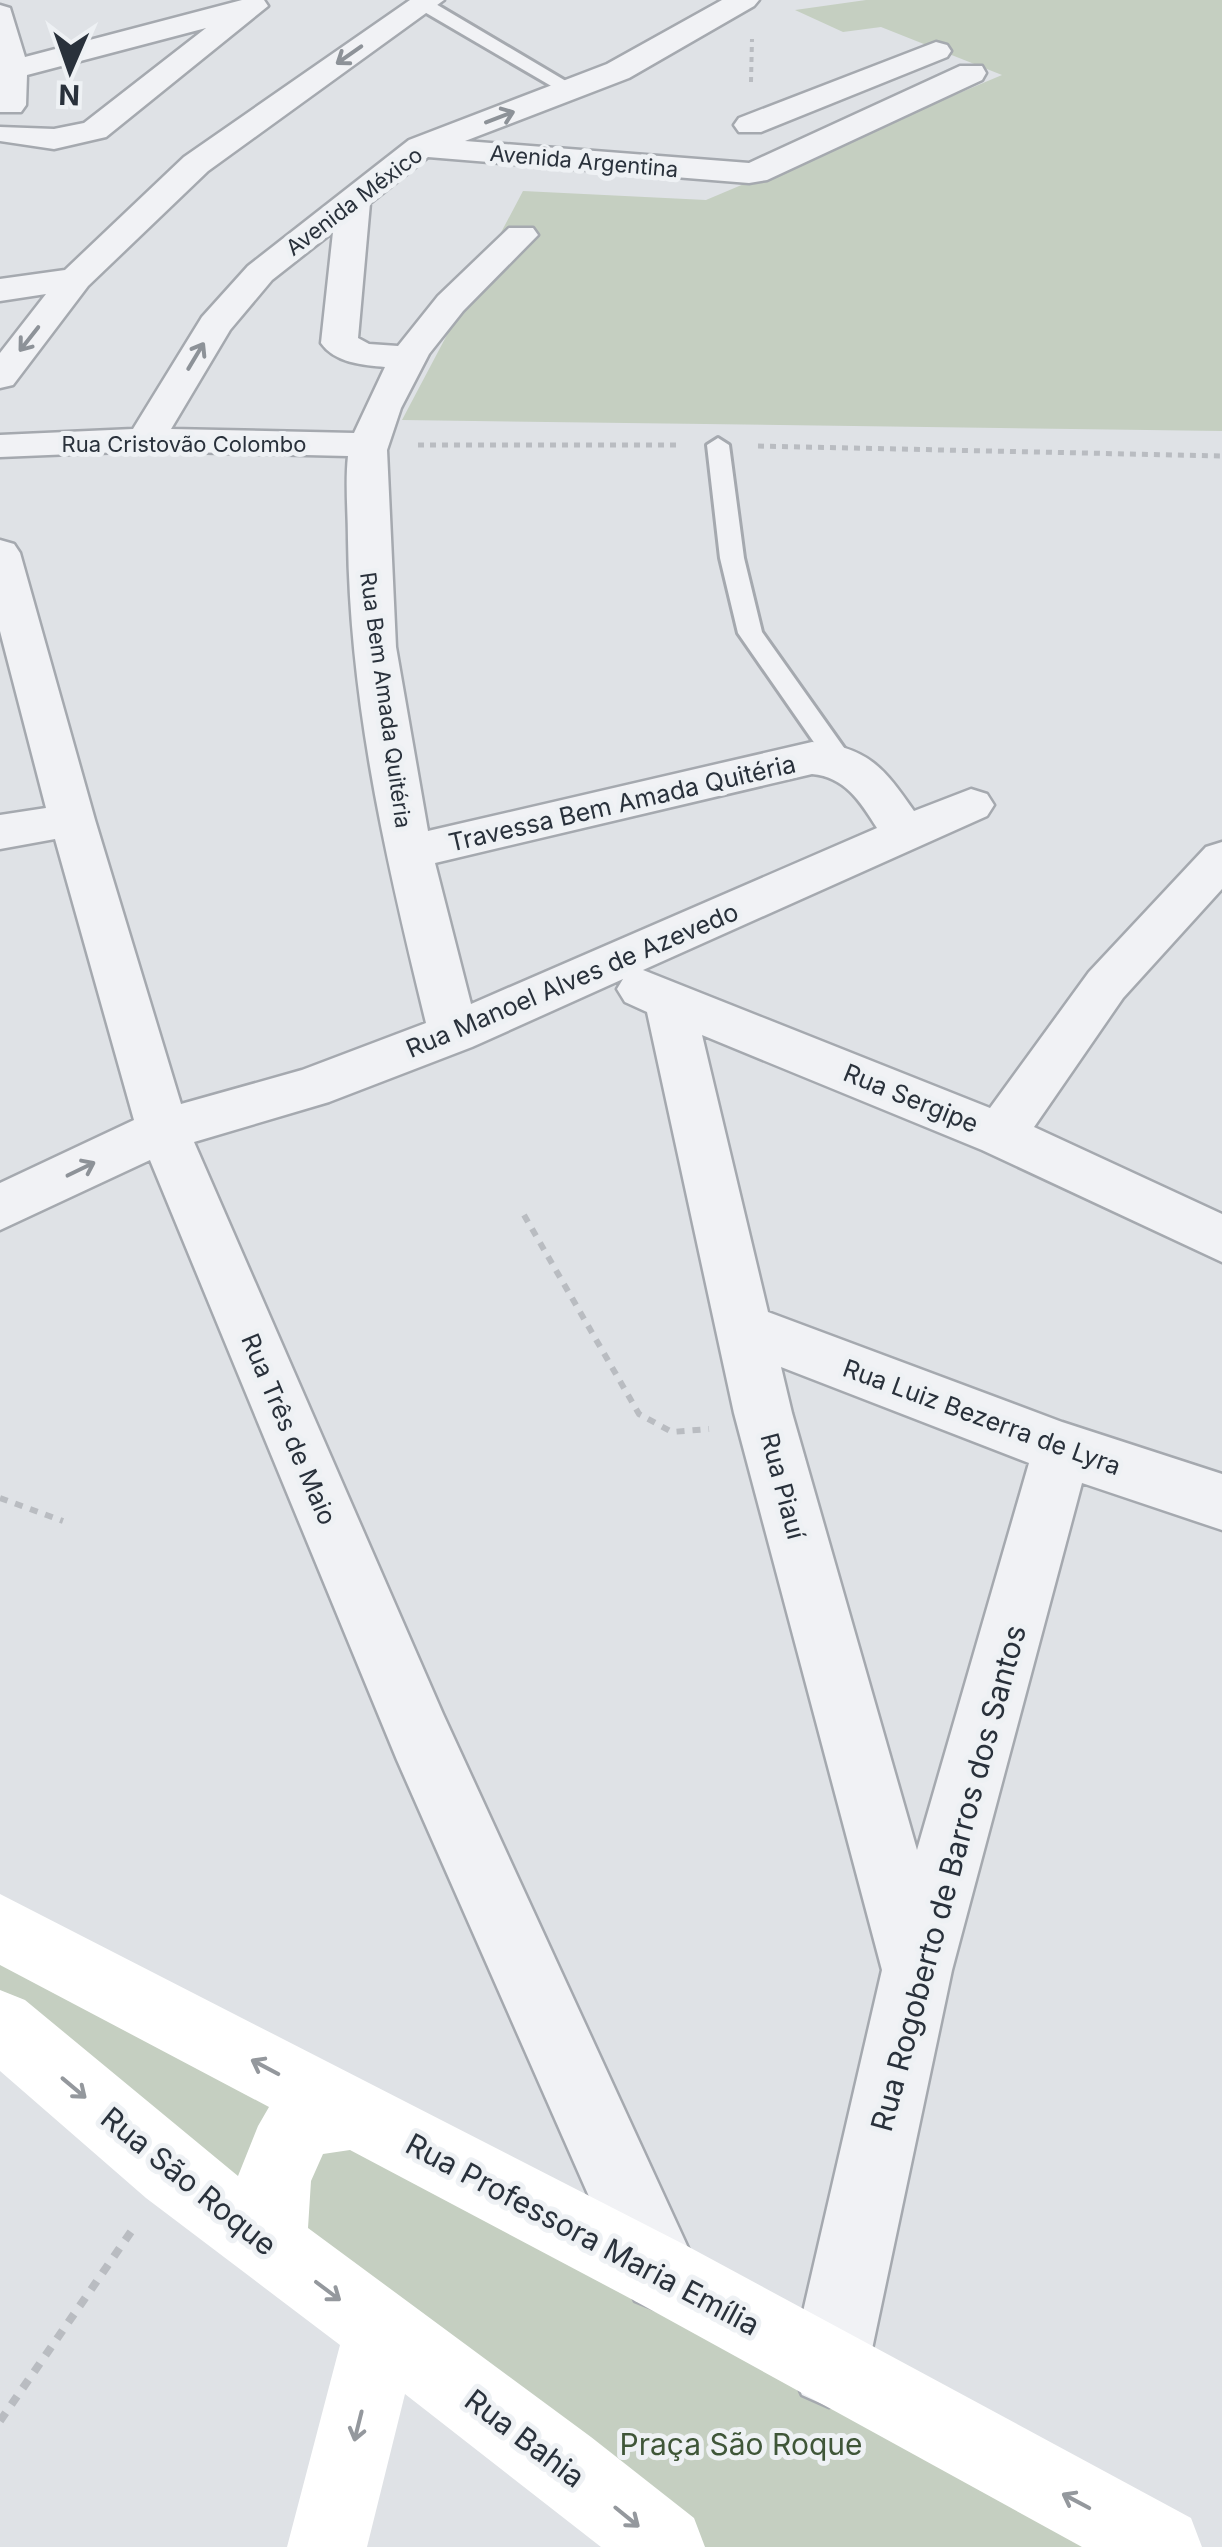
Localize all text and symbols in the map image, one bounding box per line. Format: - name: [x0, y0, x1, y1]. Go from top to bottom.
- north arrow: [20, 20, 120, 120]
- one-way arrow: [335, 44, 363, 65]
- text: N: [58, 78, 80, 112]
- one-way arrow: [484, 107, 515, 125]
- street label: Avenida Argentina: [489, 140, 679, 182]
- street label: Avenida México: [281, 141, 427, 261]
- one-way arrow: [19, 325, 40, 352]
- one-way arrow: [186, 342, 206, 371]
- street label: Rua Cristovão Colombo: [62, 431, 306, 457]
- street label: Rua Bem Amada Quitéria: [355, 570, 417, 830]
- street label: Travessa Bem Amada Quitéria: [446, 748, 798, 858]
- street label: Rua Manoel Alves de Azevedo: [401, 896, 743, 1064]
- street label: Rua Sergipe: [839, 1057, 983, 1139]
- one-way arrow: [66, 1158, 96, 1177]
- street label: Rua Três de Maio: [235, 1329, 343, 1529]
- street label: Rua Luiz Bezerra de Lyra: [839, 1353, 1125, 1481]
- street label: Rua Piauí: [754, 1430, 812, 1543]
- street label: Rua Rogoberto de Barros dos Santos: [863, 1621, 1033, 2135]
- one-way arrow: [251, 2056, 281, 2076]
- one-way arrow: [61, 2076, 86, 2099]
- street label: Rua São Roque: [94, 2099, 284, 2263]
- street label: Rua Professora Maria Emília: [400, 2125, 766, 2343]
- one-way arrow: [314, 2280, 341, 2301]
- street label: Rua Bahia: [458, 2381, 592, 2495]
- one-way arrow: [347, 2410, 366, 2441]
- park label: Praça São Roque: [620, 2426, 863, 2462]
- one-way arrow: [1062, 2490, 1092, 2510]
- one-way arrow: [614, 2506, 640, 2528]

